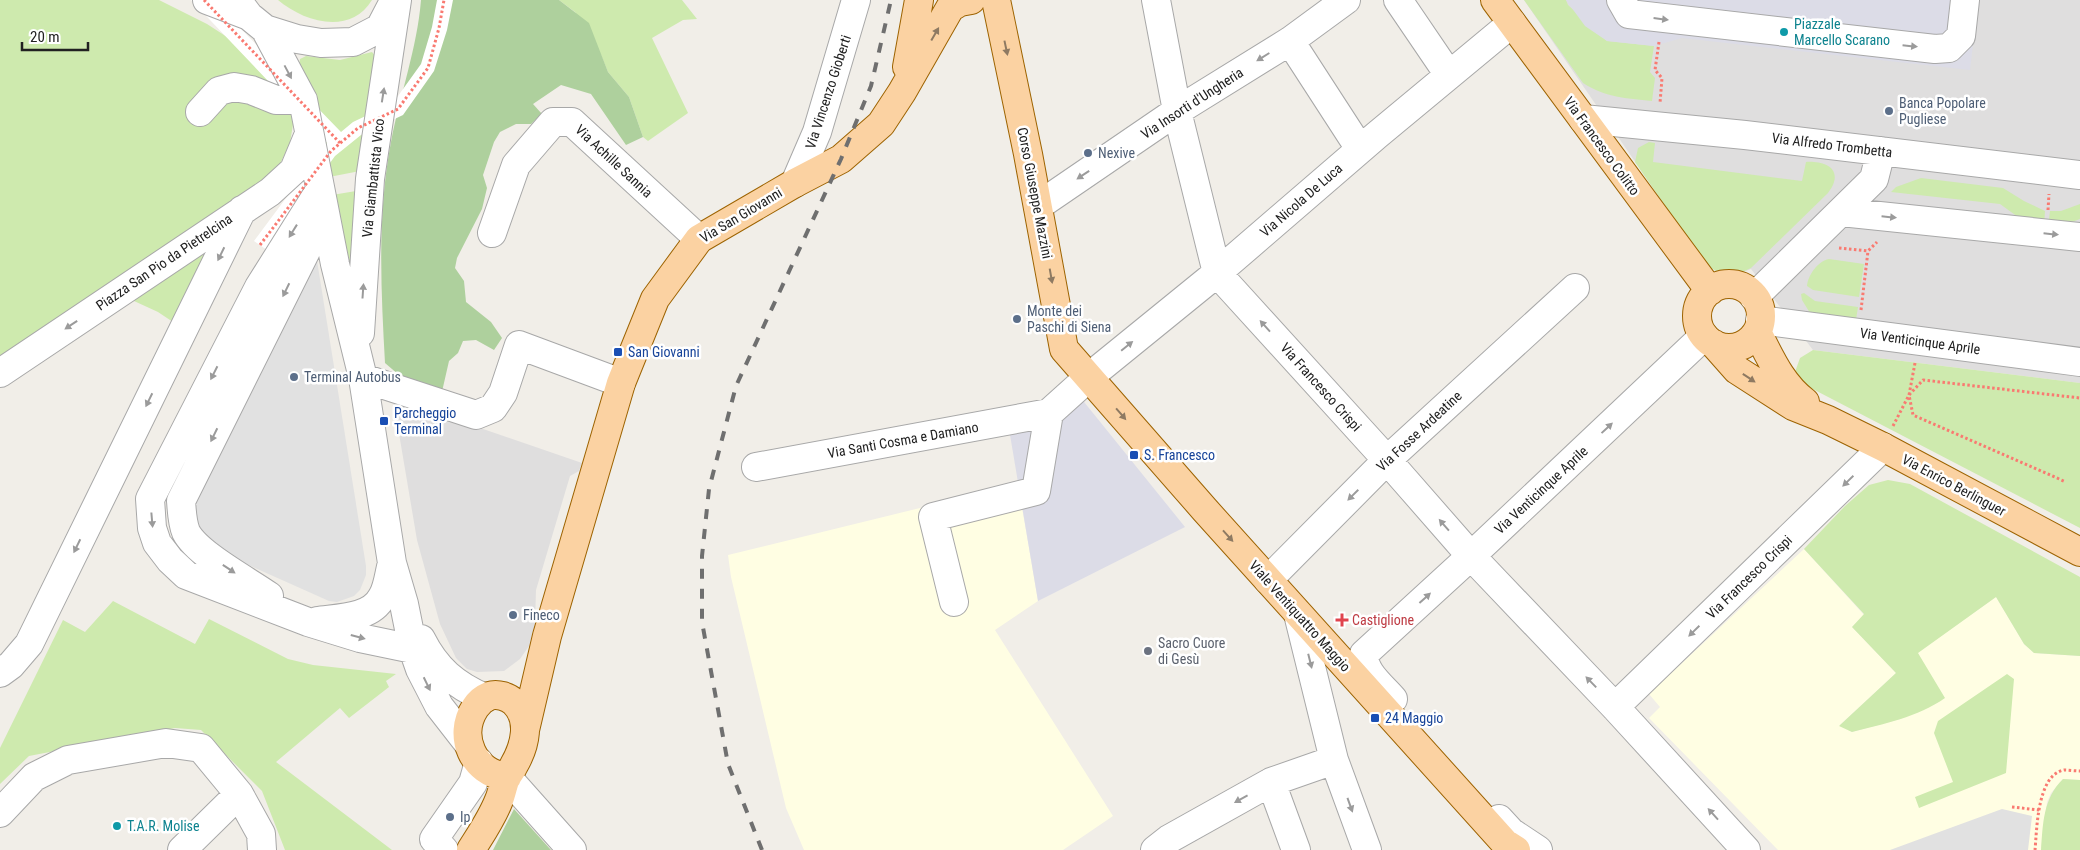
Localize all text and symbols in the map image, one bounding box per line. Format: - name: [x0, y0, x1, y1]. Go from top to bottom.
- one-way arrow: [1653, 15, 1669, 23]
- place label: Piazzale Marcello Scarano: [1794, 16, 1890, 48]
- scale bar: [22, 20, 89, 52]
- marker: Piazzale Marcello Scarano: [1778, 26, 1790, 38]
- text: 20 m: [30, 28, 60, 46]
- one-way arrow: [930, 28, 939, 41]
- street label: Via Vincenzo Gioberti: [802, 33, 854, 151]
- one-way arrow: [1002, 40, 1010, 55]
- one-way arrow: [1902, 42, 1918, 50]
- one-way arrow: [1256, 53, 1269, 62]
- street label: Via Insorti d'Ungheria: [1138, 64, 1246, 142]
- one-way arrow: [283, 65, 292, 79]
- one-way arrow: [379, 86, 387, 102]
- street label: Via Francesco Colitto: [1561, 94, 1643, 198]
- place label: Banca Popolare Pugliese: [1899, 95, 1986, 127]
- marker: Banca Popolare Pugliese: [1883, 105, 1895, 117]
- street label: Via Giambattista Vico: [359, 118, 387, 238]
- street label: Via Achille Sannia: [572, 121, 656, 201]
- street label: Corso Giuseppe Mazzini: [1014, 126, 1056, 260]
- street label: Via Alfredo Trombetta: [1771, 130, 1893, 160]
- place label: Nexive: [1098, 145, 1135, 161]
- marker: Nexive: [1082, 147, 1094, 159]
- street label: Via Nicola De Luca: [1257, 160, 1345, 240]
- one-way arrow: [1076, 170, 1090, 180]
- street label: Via San Giovanni: [697, 184, 785, 246]
- street label: Piazza San Pio da Pietrelcina: [93, 210, 235, 314]
- one-way arrow: [1882, 213, 1898, 221]
- one-way arrow: [288, 225, 298, 238]
- one-way arrow: [2043, 230, 2059, 238]
- one-way arrow: [216, 247, 224, 261]
- one-way arrow: [1047, 268, 1055, 284]
- one-way arrow: [282, 283, 290, 297]
- one-way arrow: [359, 283, 367, 299]
- place label: Monte dei Paschi di Siena: [1027, 303, 1111, 335]
- marker: Monte dei Paschi di Siena: [1011, 313, 1023, 325]
- one-way arrow: [64, 320, 78, 330]
- one-way arrow: [1259, 320, 1271, 332]
- street label: Via Venticinque Aprile: [1859, 325, 1982, 357]
- street label: Via Francesco Crispi: [1277, 340, 1365, 434]
- one-way arrow: [1120, 341, 1133, 352]
- place label: San Giovanni: [628, 344, 700, 360]
- marker: San Giovanni: [612, 346, 624, 358]
- one-way arrow: [210, 366, 218, 380]
- place label: Terminal Autobus: [304, 369, 401, 385]
- marker: Terminal Autobus: [288, 371, 300, 383]
- one-way arrow: [1742, 373, 1756, 383]
- street label: Via Fosse Ardeatine: [1373, 387, 1465, 474]
- one-way arrow: [145, 393, 153, 407]
- place label: Parcheggio Terminal: [394, 405, 456, 437]
- one-way arrow: [1115, 407, 1127, 419]
- marker: Parcheggio Terminal: [378, 415, 390, 427]
- street label: Via Santi Cosma e Damiano: [826, 419, 980, 461]
- one-way arrow: [1601, 422, 1613, 434]
- one-way arrow: [210, 428, 218, 443]
- street label: Via Venticinque Aprile: [1491, 442, 1591, 537]
- place label: S. Francesco: [1144, 447, 1215, 463]
- marker: S. Francesco: [1128, 449, 1140, 461]
- street label: Via Enrico Berlinguer: [1899, 451, 2009, 519]
- one-way arrow: [1843, 475, 1855, 487]
- one-way arrow: [1347, 489, 1359, 501]
- one-way arrow: [148, 513, 156, 529]
- one-way arrow: [1438, 519, 1449, 532]
- one-way arrow: [1222, 529, 1234, 541]
- street label: Via Francesco Crispi: [1703, 532, 1795, 622]
- one-way arrow: [73, 538, 81, 553]
- street label: Viale Ventiquattro Maggio: [1246, 557, 1354, 675]
- one-way arrow: [223, 564, 236, 574]
- one-way arrow: [1418, 593, 1431, 604]
- place label: Fineco: [523, 607, 560, 623]
- marker: Fineco: [507, 609, 519, 621]
- place label: Castiglione: [1352, 612, 1415, 628]
- marker: Castiglione: [1336, 614, 1348, 626]
- one-way arrow: [1688, 625, 1700, 637]
- one-way arrow: [350, 634, 365, 642]
- place label: Sacro Cuore di Gesù: [1158, 635, 1226, 667]
- marker: Sacro Cuore di Gesù: [1142, 645, 1154, 657]
- one-way arrow: [1306, 654, 1314, 669]
- one-way arrow: [1585, 676, 1597, 688]
- one-way arrow: [423, 677, 431, 691]
- place label: 24 Maggio: [1385, 710, 1443, 726]
- marker: 24 Maggio: [1369, 712, 1381, 724]
- one-way arrow: [1234, 795, 1248, 803]
- one-way arrow: [1346, 798, 1354, 813]
- one-way arrow: [1707, 808, 1719, 820]
- place label: Ip: [460, 809, 471, 825]
- marker: Ip: [444, 811, 456, 823]
- place label: T.A.R. Molise: [127, 818, 200, 834]
- marker: T.A.R. Molise: [111, 820, 123, 832]

